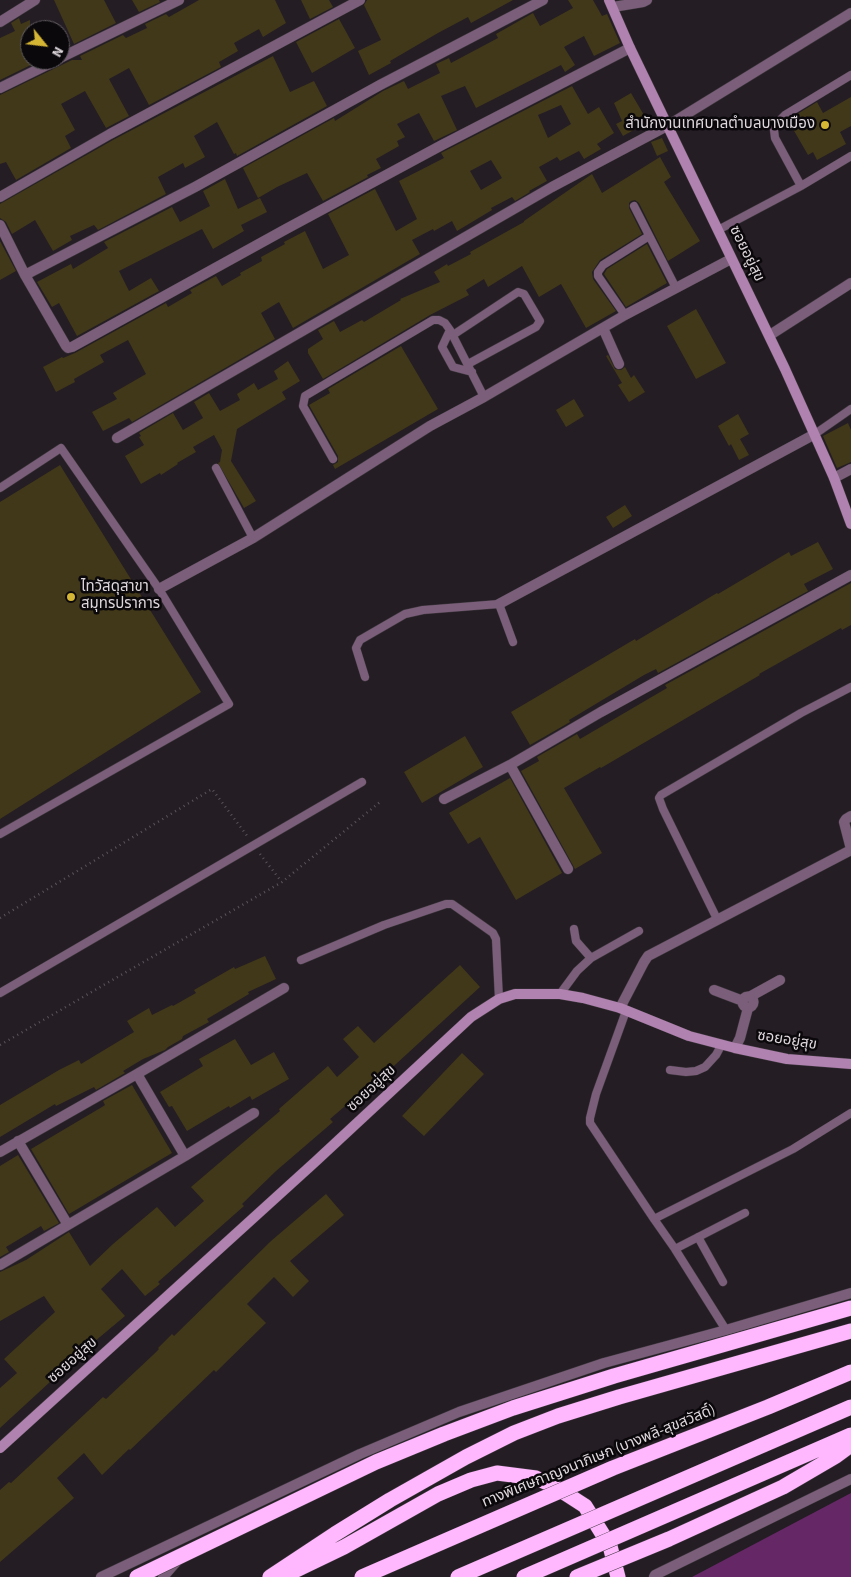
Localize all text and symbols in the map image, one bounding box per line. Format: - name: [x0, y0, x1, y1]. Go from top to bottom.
- north arrow: [20, 20, 70, 70]
- text: N: [46, 43, 68, 61]
- place label: สำนักงานเทศบาลตำบลบางเมือง: [625, 116, 815, 134]
- marker: สำนักงานเทศบาลตำบลบางเมือง: [819, 119, 831, 131]
- street label: ซอยอยู่สุข: [725, 223, 767, 285]
- place label: ไทวัสดุสาขา สมุทรปราการ: [81, 579, 160, 614]
- marker: ไทวัสดุสาขา สมุทรปราการ: [65, 591, 77, 603]
- street label: ซอยอยู่สุข: [756, 1027, 818, 1055]
- street label: ซอยอยู่สุข: [344, 1062, 400, 1116]
- street label: ซอยอยู่สุข: [45, 1334, 101, 1388]
- street label: ทางพิเศษกาญจนาภิเษก (บางพลี-สุขสวัสดิ์): [480, 1402, 718, 1512]

